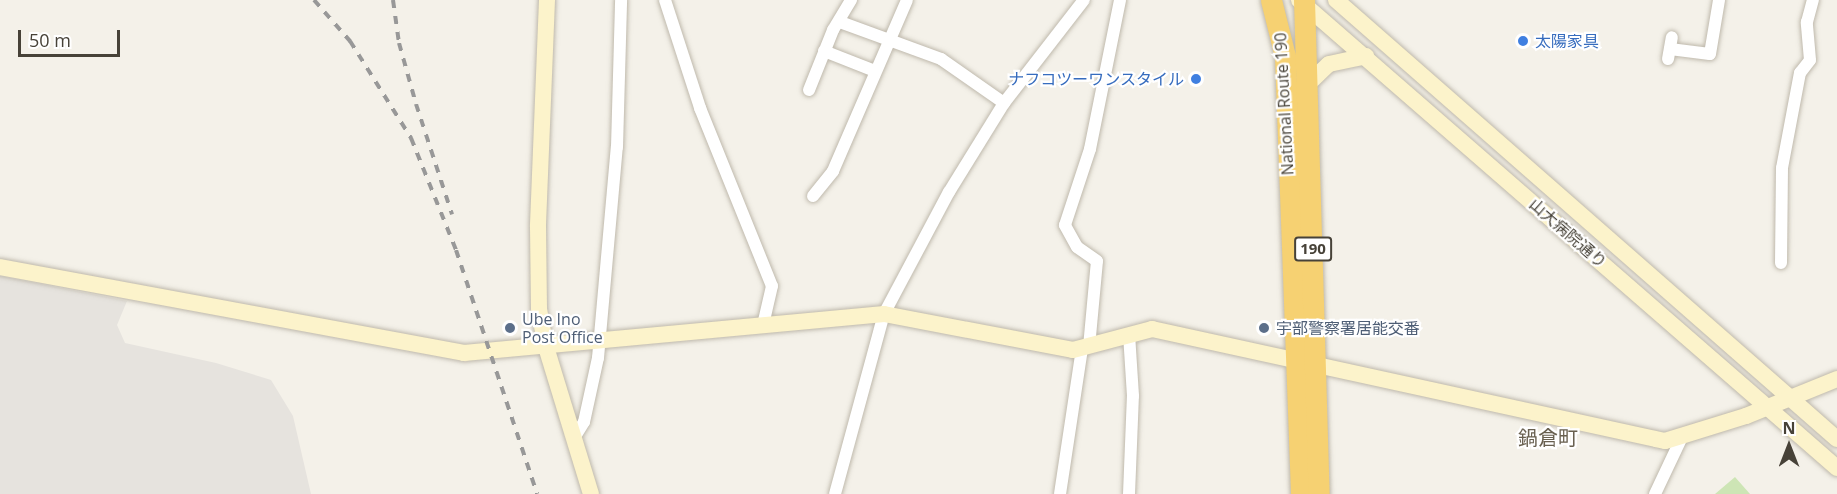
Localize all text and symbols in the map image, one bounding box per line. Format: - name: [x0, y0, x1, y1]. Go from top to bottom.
- scale bar: [21, 18, 123, 56]
- text: 50 m: [29, 28, 71, 52]
- place label: 太陽家具: [1535, 31, 1599, 51]
- street label: National Route 190: [1271, 32, 1297, 176]
- marker: 太陽家具: [1516, 34, 1530, 48]
- place label: ナフコツーワンスタイル: [1008, 69, 1184, 89]
- marker: ナフコツーワンスタイル: [1189, 72, 1203, 86]
- street label: 山大病院通り: [1525, 194, 1611, 272]
- road number: 190: [1294, 237, 1332, 261]
- place label: Ube Ino Post Office: [522, 309, 603, 347]
- place label: 宇部警察署居能交番: [1276, 318, 1420, 338]
- marker: Ube Ino Post Office: [503, 321, 517, 335]
- marker: 宇部警察署居能交番: [1257, 321, 1271, 335]
- north arrow: [1759, 416, 1819, 476]
- text: N: [1782, 417, 1796, 439]
- district label: 鍋倉町: [1518, 425, 1578, 449]

